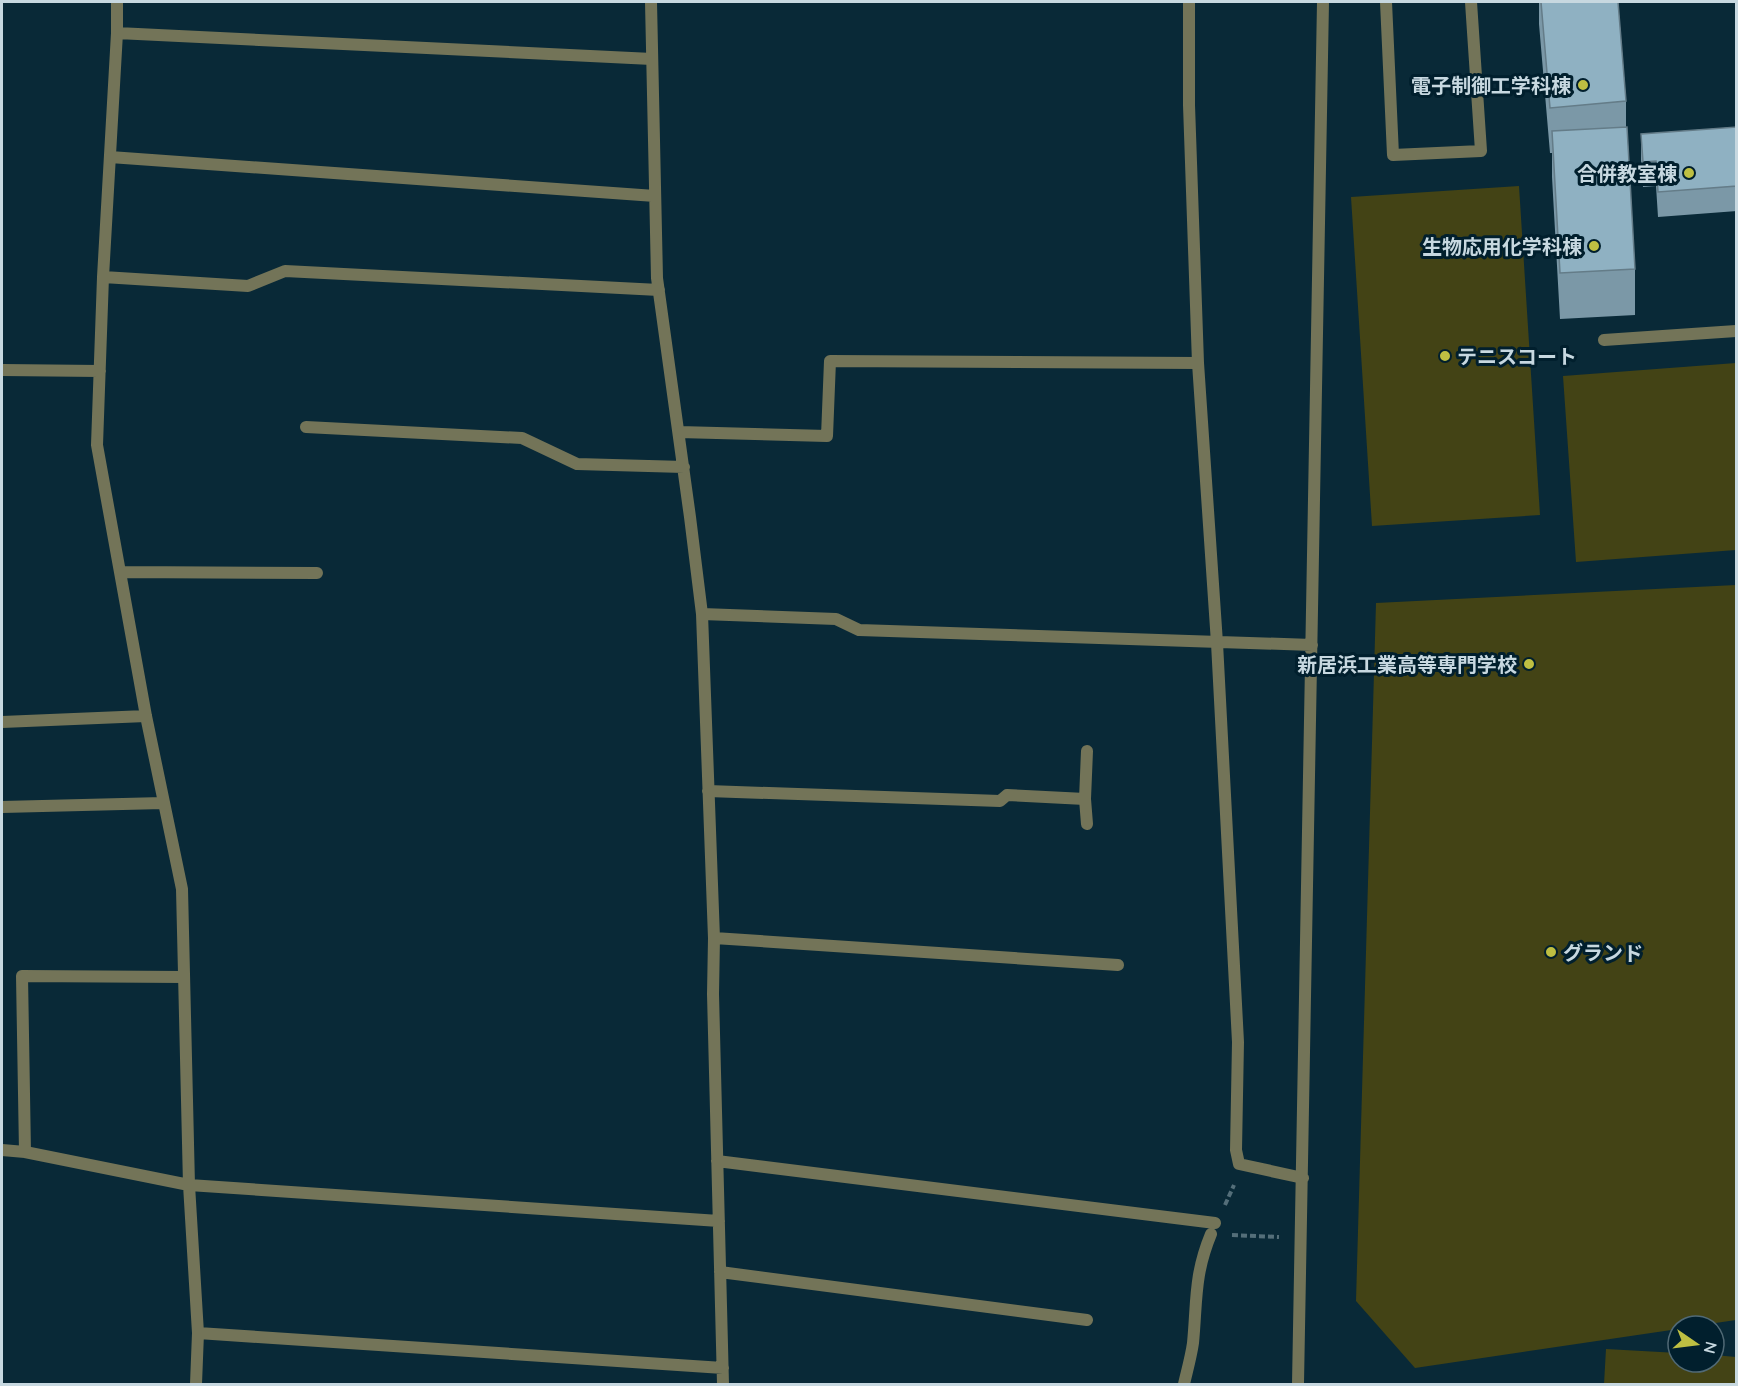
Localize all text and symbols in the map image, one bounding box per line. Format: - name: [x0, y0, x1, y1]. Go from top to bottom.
- place label: 電子制御工学科棟: [1411, 73, 1571, 98]
- marker: 電子制御工学科棟: [1576, 78, 1590, 92]
- place label: 合併教室棟: [1577, 161, 1677, 186]
- marker: 合併教室棟: [1682, 166, 1696, 180]
- place label: 生物応用化学科棟: [1422, 234, 1582, 259]
- marker: 生物応用化学科棟: [1587, 239, 1601, 253]
- place label: テニスコート: [1457, 344, 1577, 369]
- marker: テニスコート: [1438, 349, 1452, 363]
- place label: 新居浜工業高等専門学校: [1297, 652, 1517, 677]
- marker: 新居浜工業高等専門学校: [1522, 657, 1536, 671]
- place label: グランド: [1563, 940, 1643, 965]
- marker: グランド: [1544, 945, 1558, 959]
- north arrow: [1666, 1314, 1726, 1374]
- text: N: [1699, 1340, 1722, 1356]

